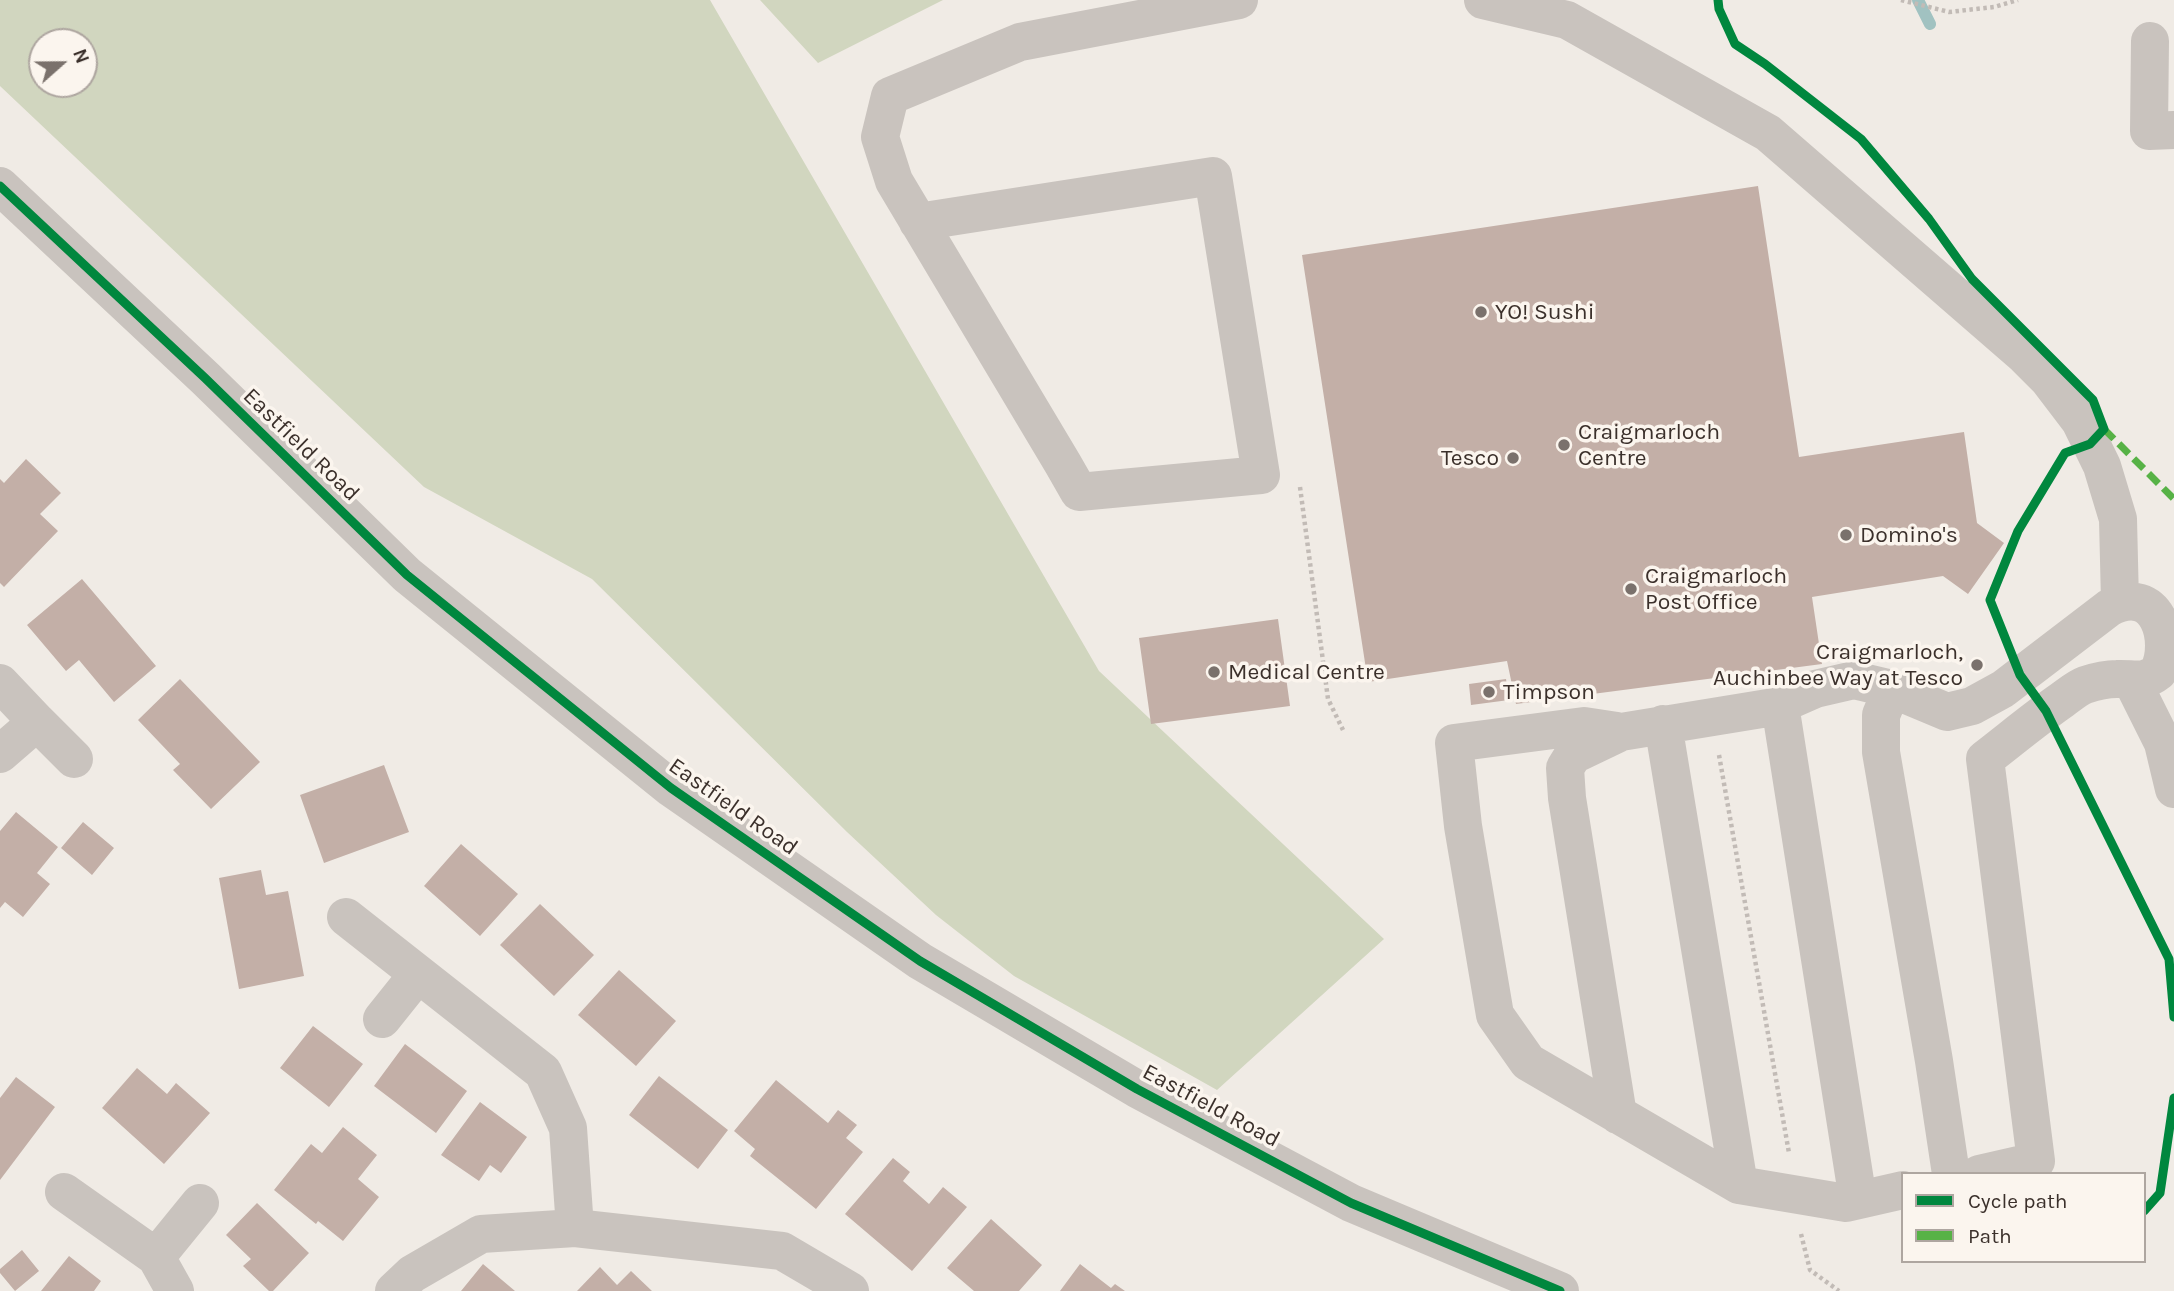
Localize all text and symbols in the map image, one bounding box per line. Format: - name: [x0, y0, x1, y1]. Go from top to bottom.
- north arrow: [28, 28, 98, 98]
- text: N: [68, 46, 93, 66]
- place label: YO! Sushi: [1495, 298, 1595, 326]
- marker: YO! Sushi: [1473, 304, 1489, 320]
- street label: Eastfield Road: [237, 383, 365, 507]
- place label: Craigmarloch Centre: [1578, 418, 1720, 472]
- marker: Craigmarloch Centre: [1556, 437, 1572, 453]
- place label: Tesco: [1441, 444, 1499, 472]
- marker: Tesco: [1505, 450, 1521, 466]
- place label: Domino's: [1860, 521, 1958, 549]
- marker: Domino's: [1838, 527, 1854, 543]
- place label: Craigmarloch Post Office: [1645, 562, 1787, 616]
- marker: Craigmarloch Post Office: [1623, 581, 1639, 597]
- place label: Craigmarloch, Auchinbee Way at Tesco: [1713, 638, 1963, 692]
- marker: Craigmarloch, Auchinbee Way at Tesco: [1969, 657, 1985, 673]
- place label: Medical Centre: [1228, 658, 1385, 686]
- marker: Medical Centre: [1206, 664, 1222, 680]
- place label: Timpson: [1503, 678, 1595, 706]
- marker: Timpson: [1481, 684, 1497, 700]
- street label: Eastfield Road: [663, 752, 803, 862]
- street label: Eastfield Road: [1138, 1058, 1284, 1154]
- legend: [1901, 1172, 2146, 1263]
- text: Cycle path: [1968, 1189, 2068, 1213]
- text: Path: [1968, 1224, 2012, 1248]

